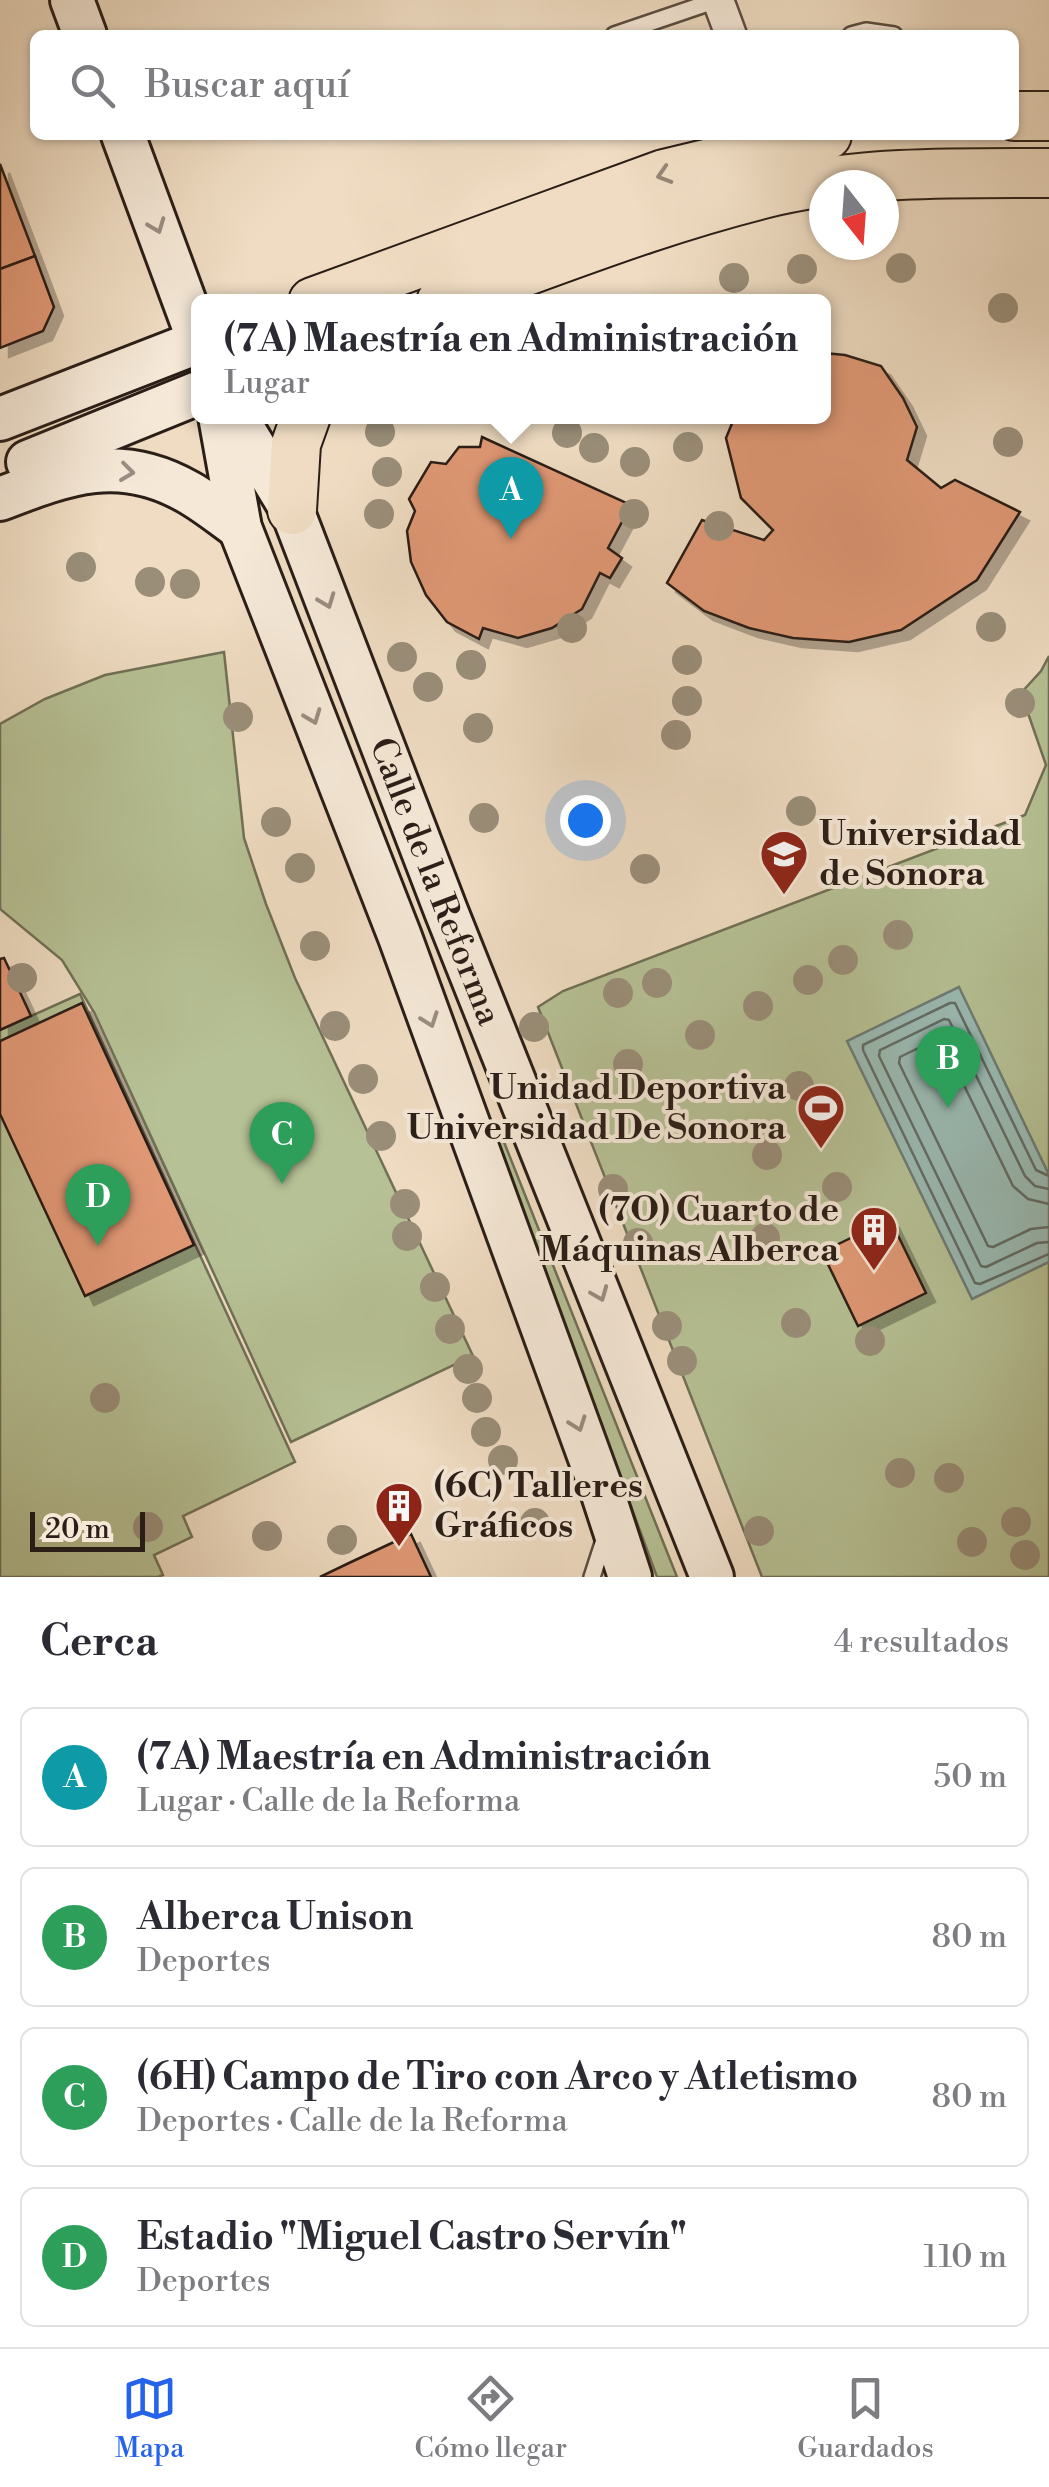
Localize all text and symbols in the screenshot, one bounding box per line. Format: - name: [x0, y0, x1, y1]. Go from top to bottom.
- search box: [30, 30, 1019, 140]
- icon: search: [65, 58, 120, 113]
- text: Buscar aquí: [145, 62, 350, 109]
- one-way arrow: [656, 163, 673, 184]
- north arrow: [809, 170, 899, 260]
- one-way arrow: [145, 217, 166, 234]
- popup: [191, 294, 831, 424]
- text: (7A) Maestría en Administración: [224, 316, 798, 363]
- text: Lugar: [224, 363, 310, 403]
- pin: A: [478, 456, 544, 539]
- one-way arrow: [120, 461, 136, 482]
- one-way arrow: [315, 591, 336, 608]
- one-way arrow: [302, 707, 322, 724]
- street label: Calle de la Reforma: [360, 732, 511, 1032]
- your location: [560, 795, 611, 846]
- place label: Universidad de Sonora: [819, 813, 1021, 896]
- school or university icon: Universidad de Sonora: [758, 828, 810, 896]
- one-way arrow: [418, 1011, 439, 1028]
- pin: B: [916, 1026, 980, 1108]
- place label: Unidad Deportiva Universidad De Sonora: [407, 1067, 787, 1150]
- sports icon: Unidad Deportiva Universidad De Sonora: [795, 1082, 847, 1150]
- pin: C: [250, 1102, 314, 1184]
- pin: D: [66, 1164, 130, 1246]
- place label: (7O) Cuarto de Máquinas Alberca: [539, 1189, 840, 1272]
- building icon: (7O) Cuarto de Máquinas Alberca: [848, 1204, 900, 1272]
- one-way arrow: [589, 1284, 609, 1301]
- one-way arrow: [566, 1414, 586, 1432]
- place label: (6C) Talleres Gráficos: [434, 1465, 643, 1548]
- building icon: (6C) Talleres Gráficos: [373, 1480, 425, 1548]
- scale bar: [30, 1507, 145, 1552]
- text: 20 m: [45, 1512, 110, 1547]
- text: Cerca: [40, 1616, 158, 1669]
- text: 4 resultados: [834, 1622, 1009, 1662]
- text: (7A) Maestría en Administración: [137, 1734, 711, 1781]
- text: A: [63, 1757, 86, 1797]
- text: 50 m: [934, 1757, 1007, 1797]
- text: Lugar · Calle de la Reforma: [137, 1781, 520, 1821]
- text: Alberca Unison: [137, 1894, 413, 1941]
- text: B: [62, 1917, 87, 1957]
- text: 80 m: [932, 1917, 1007, 1957]
- text: Deportes: [137, 1941, 270, 1981]
- text: (6H) Campo de Tiro con Arco y Atletismo: [137, 2054, 858, 2101]
- text: C: [63, 2077, 86, 2117]
- text: 80 m: [932, 2077, 1007, 2117]
- text: Deportes · Calle de la Reforma: [137, 2101, 568, 2141]
- text: Estadio "Miguel Castro Servín": [137, 2214, 687, 2261]
- text: D: [62, 2237, 87, 2277]
- text: 110 m: [924, 2237, 1007, 2277]
- text: Deportes: [137, 2261, 270, 2301]
- tab: Mapa: [115, 2371, 184, 2466]
- tab: Cómo llegar: [415, 2371, 567, 2466]
- tab: Guardados: [797, 2371, 934, 2466]

